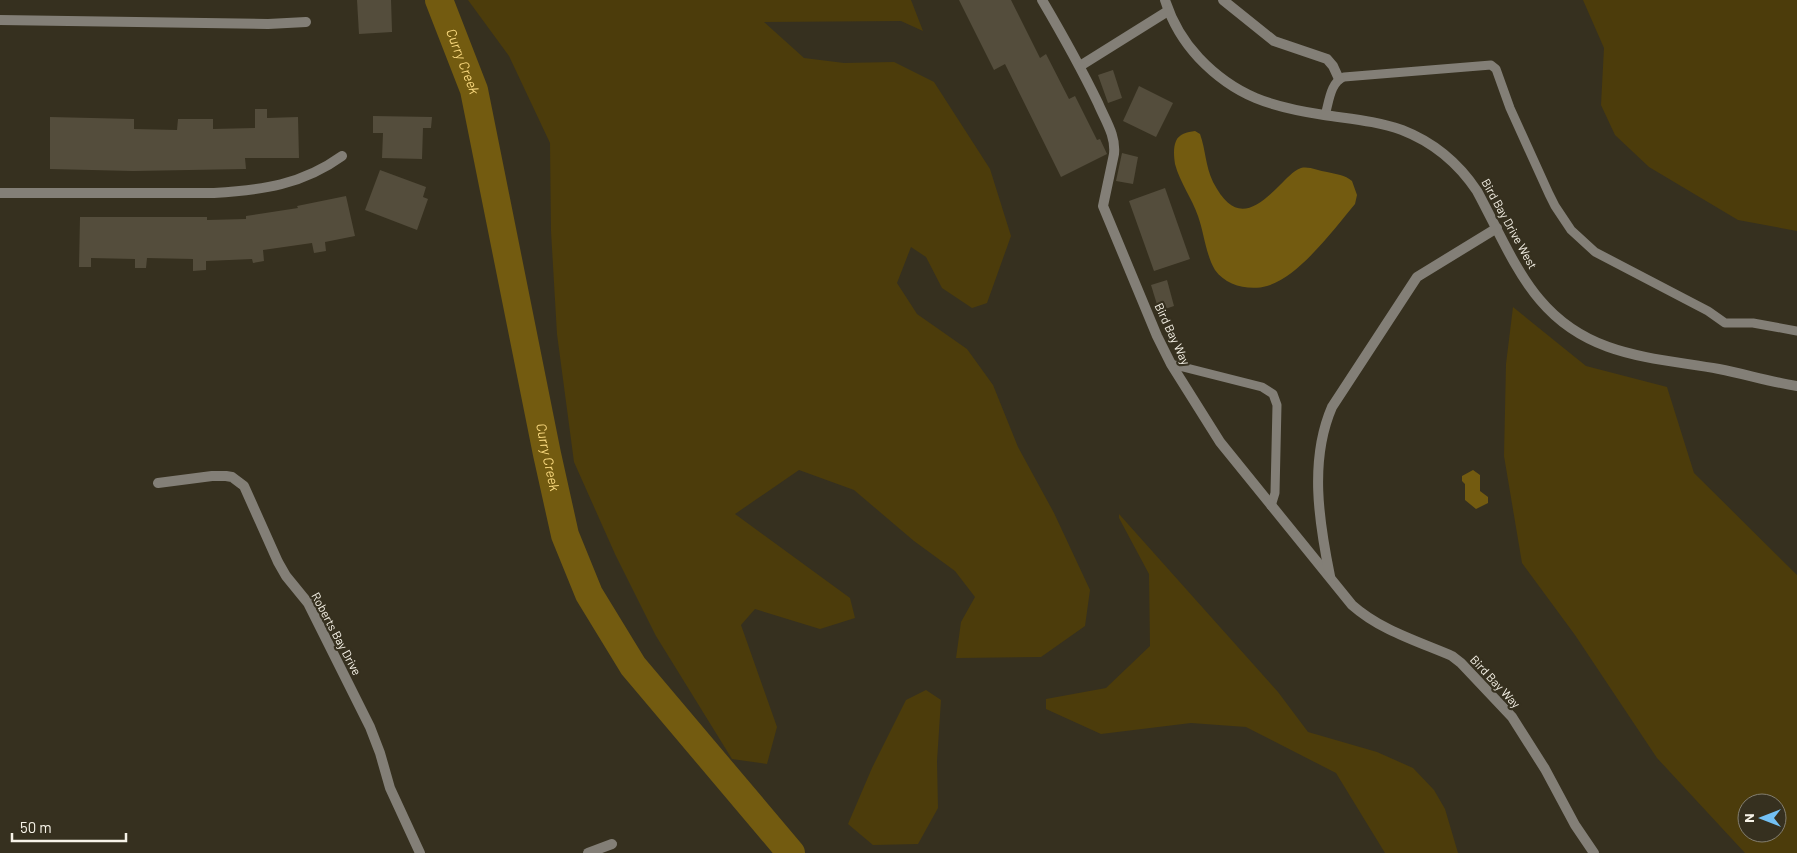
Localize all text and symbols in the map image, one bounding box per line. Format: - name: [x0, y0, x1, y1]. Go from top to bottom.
- water label: Curry Creek: [443, 26, 484, 96]
- street label: Bird Bay Drive West: [1479, 176, 1540, 271]
- street label: Bird Bay Way: [1152, 300, 1194, 367]
- water label: Curry Creek: [533, 421, 564, 493]
- street label: Roberts Bay Drive: [309, 590, 365, 677]
- street label: Bird Bay Way: [1468, 652, 1524, 711]
- north arrow: [1737, 793, 1787, 843]
- scale bar: [12, 810, 126, 842]
- text: N: [1740, 813, 1757, 823]
- text: 50 m: [20, 818, 52, 836]

